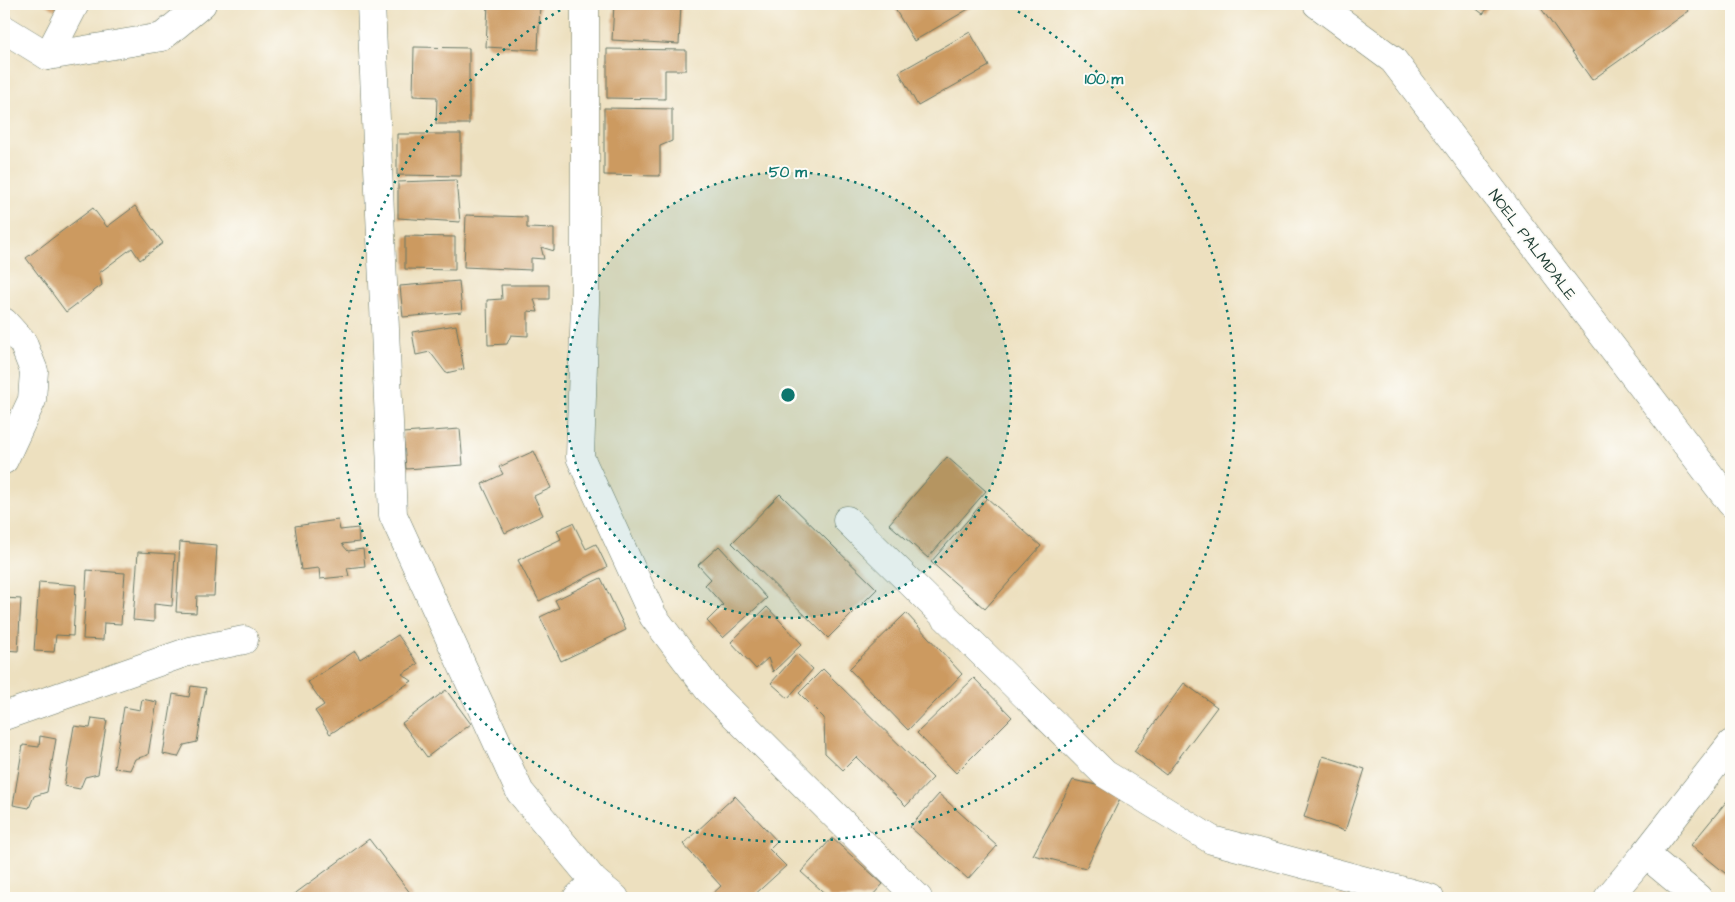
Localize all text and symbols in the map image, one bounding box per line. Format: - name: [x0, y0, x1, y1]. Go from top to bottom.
- text: 100 m: [1085, 69, 1124, 90]
- text: 50 m: [769, 162, 807, 183]
- street label: NOEL PALMDALE: [1483, 185, 1582, 305]
- centre of rings: [779, 386, 797, 404]

